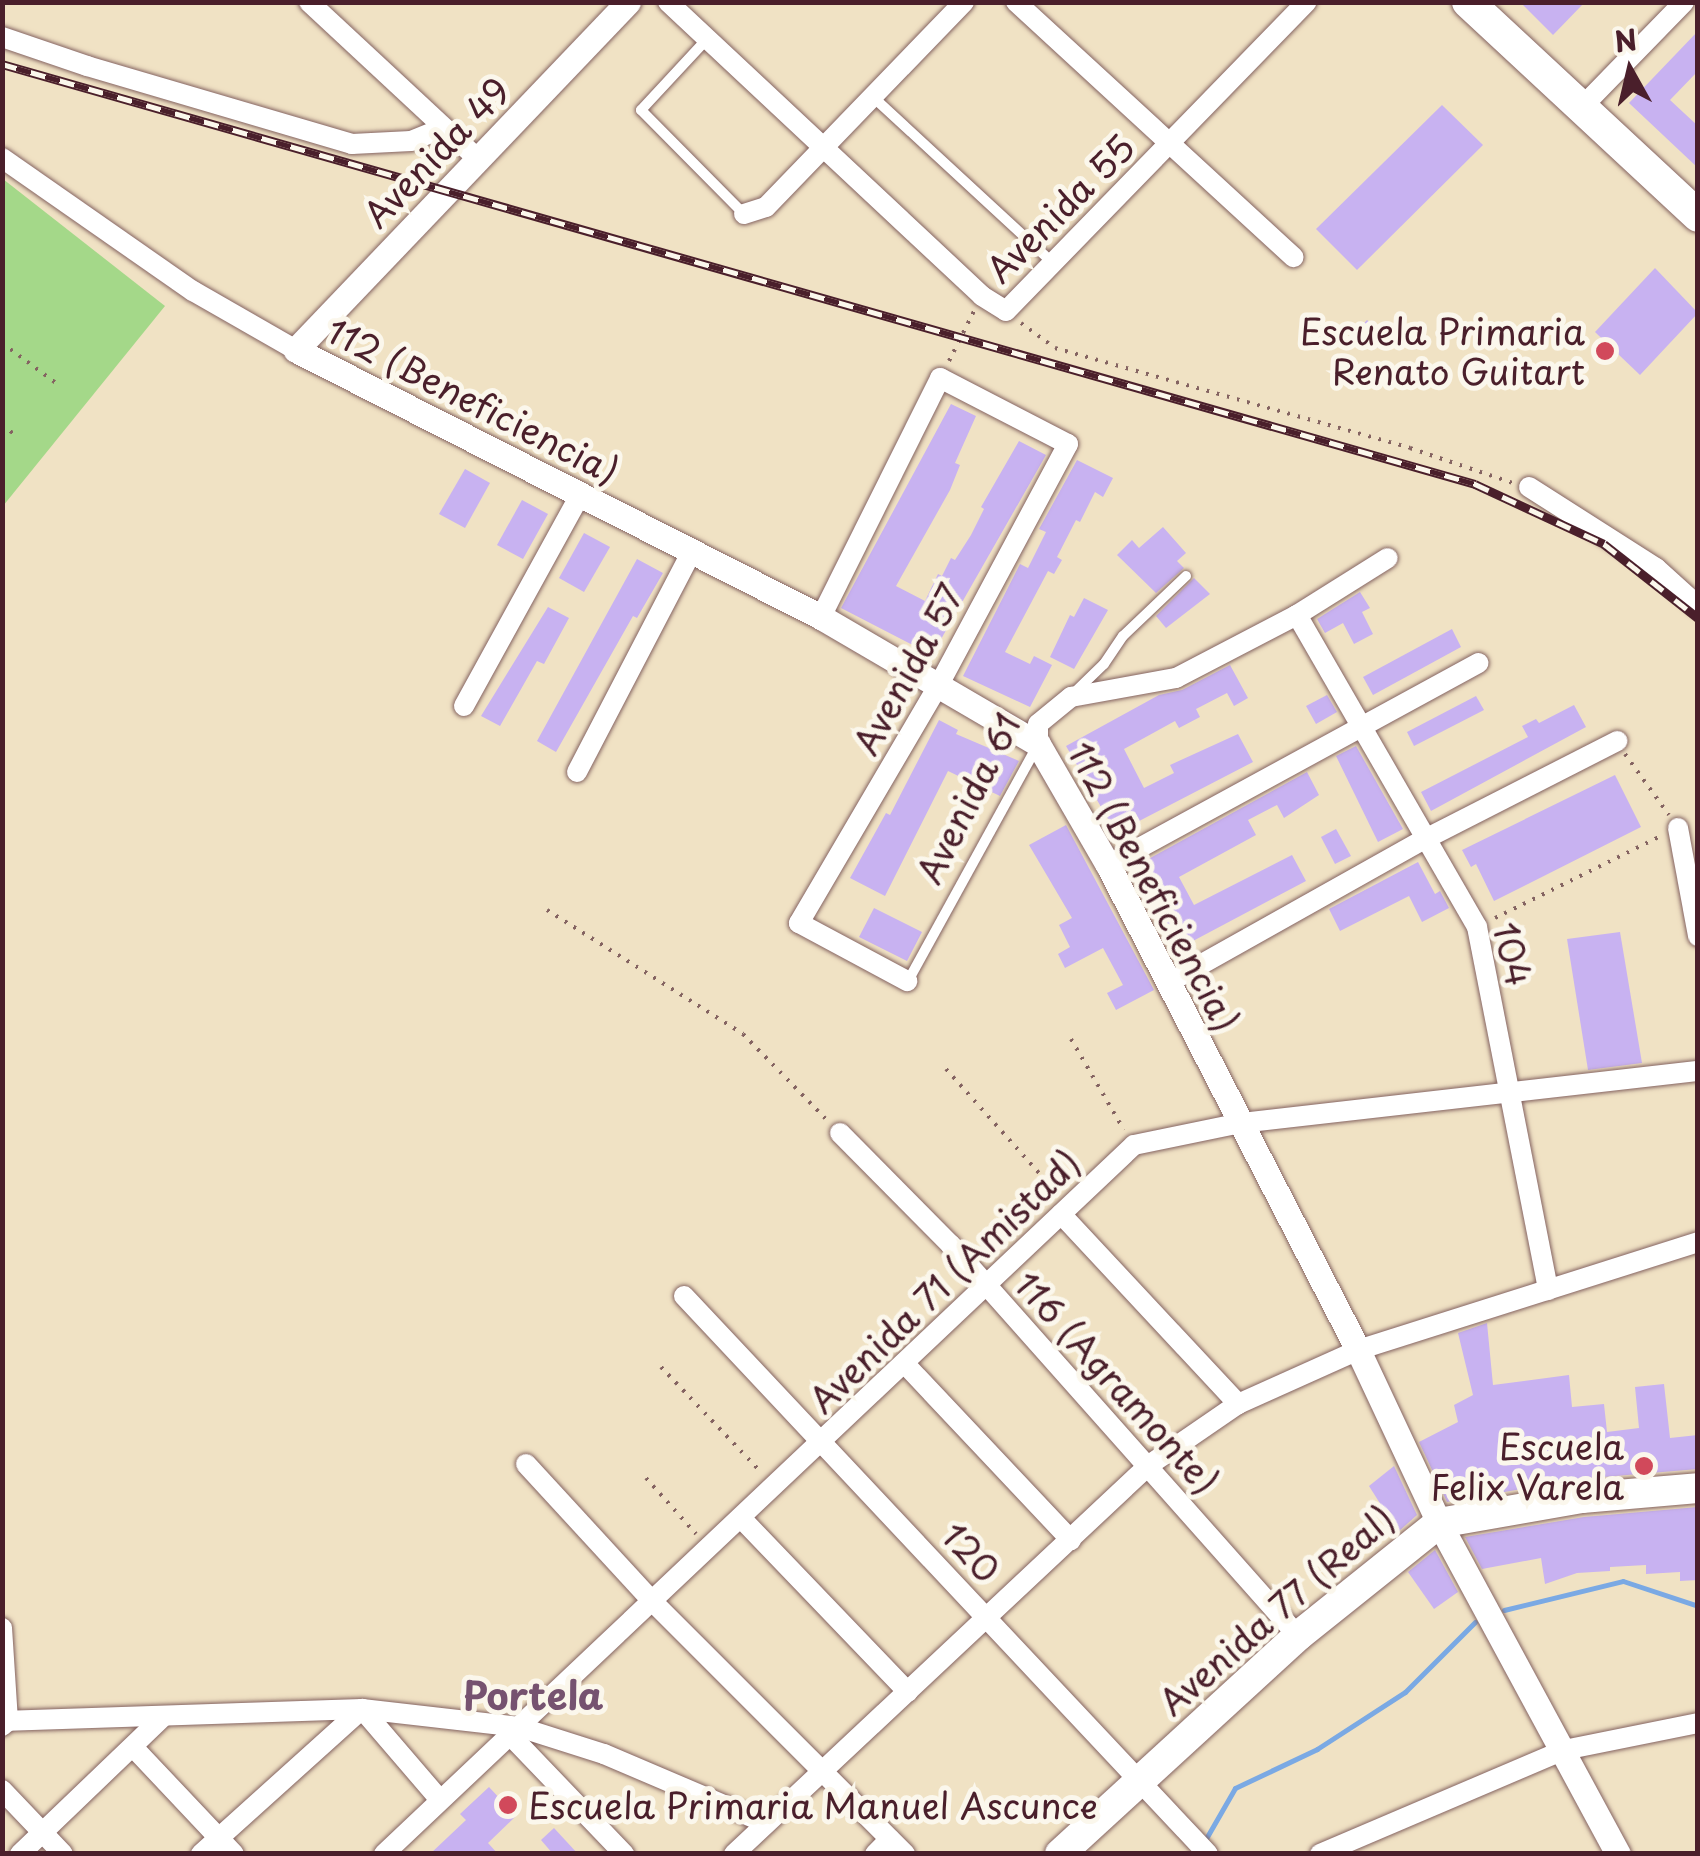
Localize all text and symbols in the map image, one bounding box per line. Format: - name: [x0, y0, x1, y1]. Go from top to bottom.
- text: N: [1612, 17, 1640, 63]
- north arrow: [1580, 20, 1680, 120]
- street label: Avenida 49: [356, 70, 516, 234]
- street label: Avenida 55: [978, 126, 1142, 290]
- street label: 112 (Beneficiencia): [321, 309, 625, 491]
- place label: Escuela Primaria Renato Guitart: [1301, 310, 1585, 392]
- marker: Escuela Primaria Renato Guitart: [1594, 340, 1616, 362]
- street label: Avenida 57: [844, 577, 972, 761]
- street label: Avenida 61: [907, 706, 1029, 890]
- street label: 112 (Beneficiencia): [1060, 735, 1248, 1037]
- street label: 104: [1485, 918, 1541, 990]
- street label: Avenida 71 (Amistad): [801, 1141, 1087, 1421]
- street label: 116 (Agramonte): [1007, 1263, 1227, 1501]
- place label: Escuela Felix Varela: [1432, 1425, 1624, 1507]
- marker: Escuela Felix Varela: [1633, 1455, 1655, 1477]
- street label: Avenida 77 (Real): [1151, 1497, 1401, 1723]
- street label: 120: [933, 1514, 1009, 1590]
- district label: Portela: [462, 1672, 604, 1718]
- place label: Escuela Primaria Manuel Ascunce: [528, 1784, 1100, 1826]
- marker: Escuela Primaria Manuel Ascunce: [497, 1794, 519, 1816]

